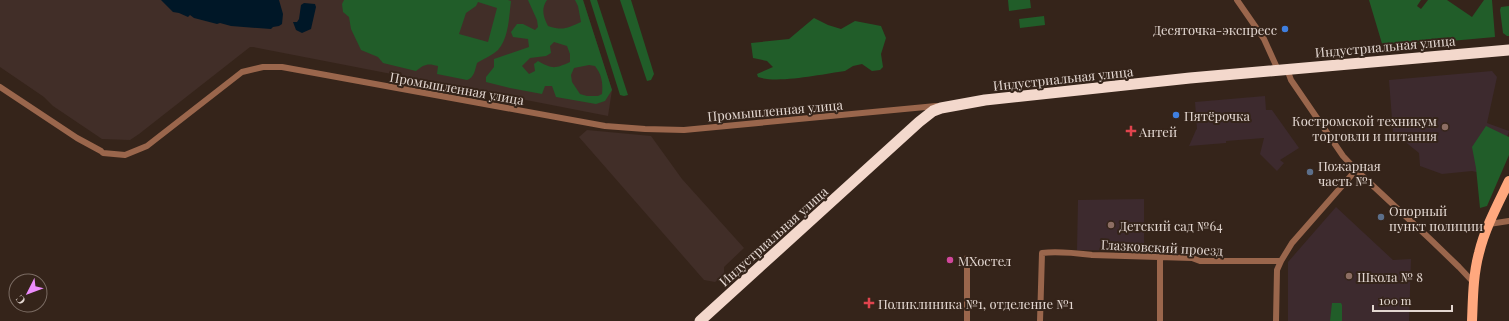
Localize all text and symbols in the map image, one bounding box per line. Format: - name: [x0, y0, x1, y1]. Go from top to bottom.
- place label: Десяточка-экспресс: [1153, 21, 1277, 38]
- marker: Десяточка-экспресс: [1280, 24, 1290, 34]
- street label: Индустриальная улица: [1314, 31, 1456, 61]
- street label: Индустриальная улица: [992, 62, 1134, 94]
- street label: Промышленная улица: [389, 68, 526, 108]
- street label: Промышленная улица: [707, 96, 844, 124]
- place label: Пятёрочка: [1184, 107, 1251, 124]
- marker: Пятёрочка: [1171, 110, 1181, 120]
- place label: Костромской техникум торговли и питания: [1292, 112, 1437, 144]
- marker: Костромской техникум торговли и питания: [1440, 122, 1450, 132]
- place label: Антей: [1138, 123, 1177, 140]
- marker: Антей: [1126, 126, 1136, 136]
- place label: Пожарная часть №1: [1318, 157, 1381, 189]
- marker: Пожарная часть №1: [1305, 167, 1315, 177]
- street label: Индустриальная улица: [715, 182, 831, 289]
- place label: Опорный пункт полиции: [1389, 202, 1483, 234]
- marker: Опорный пункт полиции: [1376, 212, 1386, 222]
- place label: Детский сад №64: [1119, 217, 1223, 234]
- marker: Детский сад №64: [1106, 220, 1116, 230]
- street label: Глазковский проезд: [1101, 235, 1224, 259]
- place label: МХостел: [958, 252, 1011, 269]
- marker: МХостел: [945, 255, 955, 265]
- place label: Школа № 8: [1357, 268, 1423, 285]
- marker: Школа № 8: [1344, 271, 1354, 281]
- north arrow: [8, 273, 48, 313]
- scale bar: [1373, 287, 1452, 313]
- text: С: [12, 292, 28, 308]
- text: 100 m: [1379, 292, 1412, 308]
- place label: Поликлиника №1, отделение №1: [878, 295, 1074, 312]
- marker: Поликлиника №1, отделение №1: [863, 297, 875, 309]

